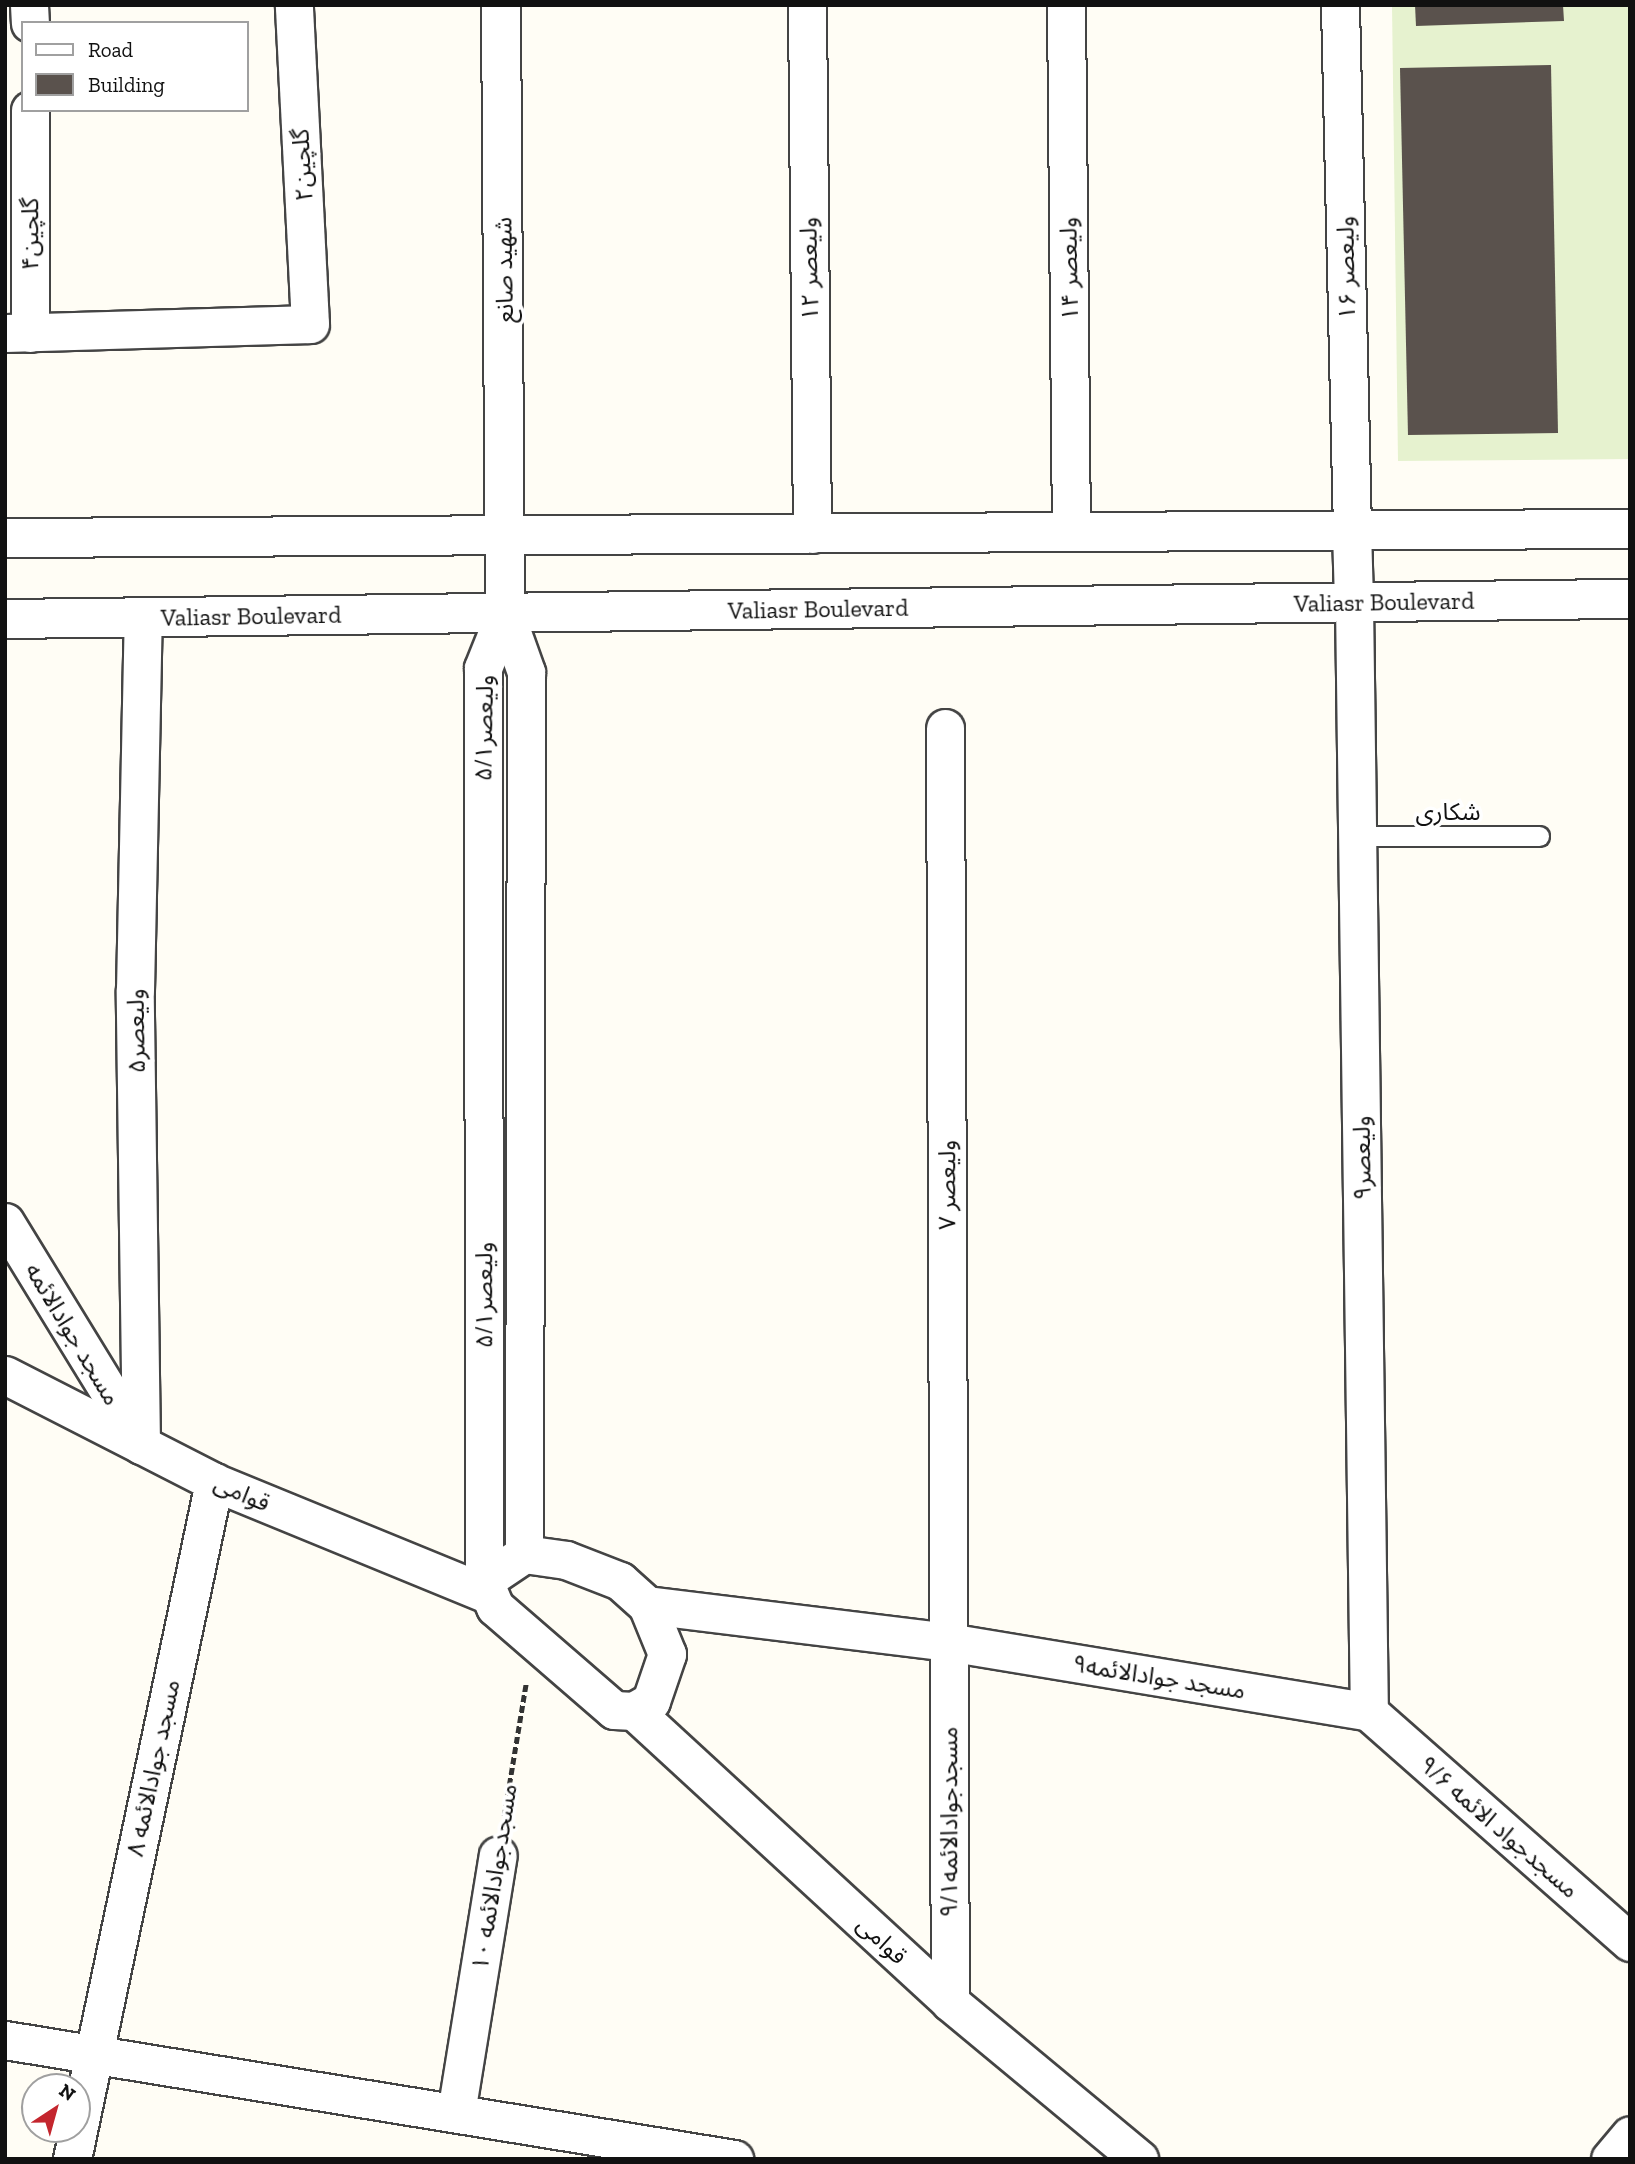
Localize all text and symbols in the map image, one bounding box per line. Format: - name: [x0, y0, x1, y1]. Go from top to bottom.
- legend: [21, 21, 248, 112]
- text: Road: [88, 37, 133, 62]
- text: Building: [88, 72, 165, 97]
- street label: گلچین۲: [286, 128, 318, 202]
- street label: گلچین۴: [16, 198, 44, 270]
- street label: ولیعصر ۱۶: [1331, 216, 1361, 320]
- street label: شهید صانع: [489, 217, 519, 323]
- street label: ولیعصر ۱۲: [794, 217, 824, 321]
- street label: ولیعصر ۱۴: [1054, 217, 1084, 321]
- street label: Valiasr Boulevard: [1293, 586, 1475, 618]
- street label: Valiasr Boulevard: [727, 593, 909, 625]
- street label: Valiasr Boulevard: [160, 600, 342, 632]
- street label: ولیعصر۵/۱: [469, 675, 499, 781]
- street label: شکاری: [1415, 798, 1481, 826]
- street label: ولیعصر۵: [121, 989, 151, 1073]
- street label: ولیعصر۹: [1347, 1116, 1377, 1200]
- street label: ولیعصر ۷: [933, 1140, 961, 1230]
- street label: ولیعصر۵/۱: [470, 1242, 498, 1348]
- street label: مسجد جوادالائمه: [19, 1258, 127, 1410]
- street label: قوامی: [210, 1468, 274, 1518]
- street label: مسجد جوادالائمه۹: [1071, 1649, 1247, 1705]
- street label: ۸ مسجد جوادالائمه: [120, 1677, 186, 1859]
- street label: مسجدجوادالائمه۹/۱: [935, 1727, 963, 1917]
- street label: مسجدجواد الائمه ۹/۶: [1413, 1750, 1585, 1904]
- street label: مسجدجوادالائمه ۱۰: [465, 1782, 523, 1972]
- street label: قوامی: [851, 1910, 913, 1970]
- north arrow: [21, 2073, 91, 2143]
- text: N: [55, 2079, 80, 2106]

